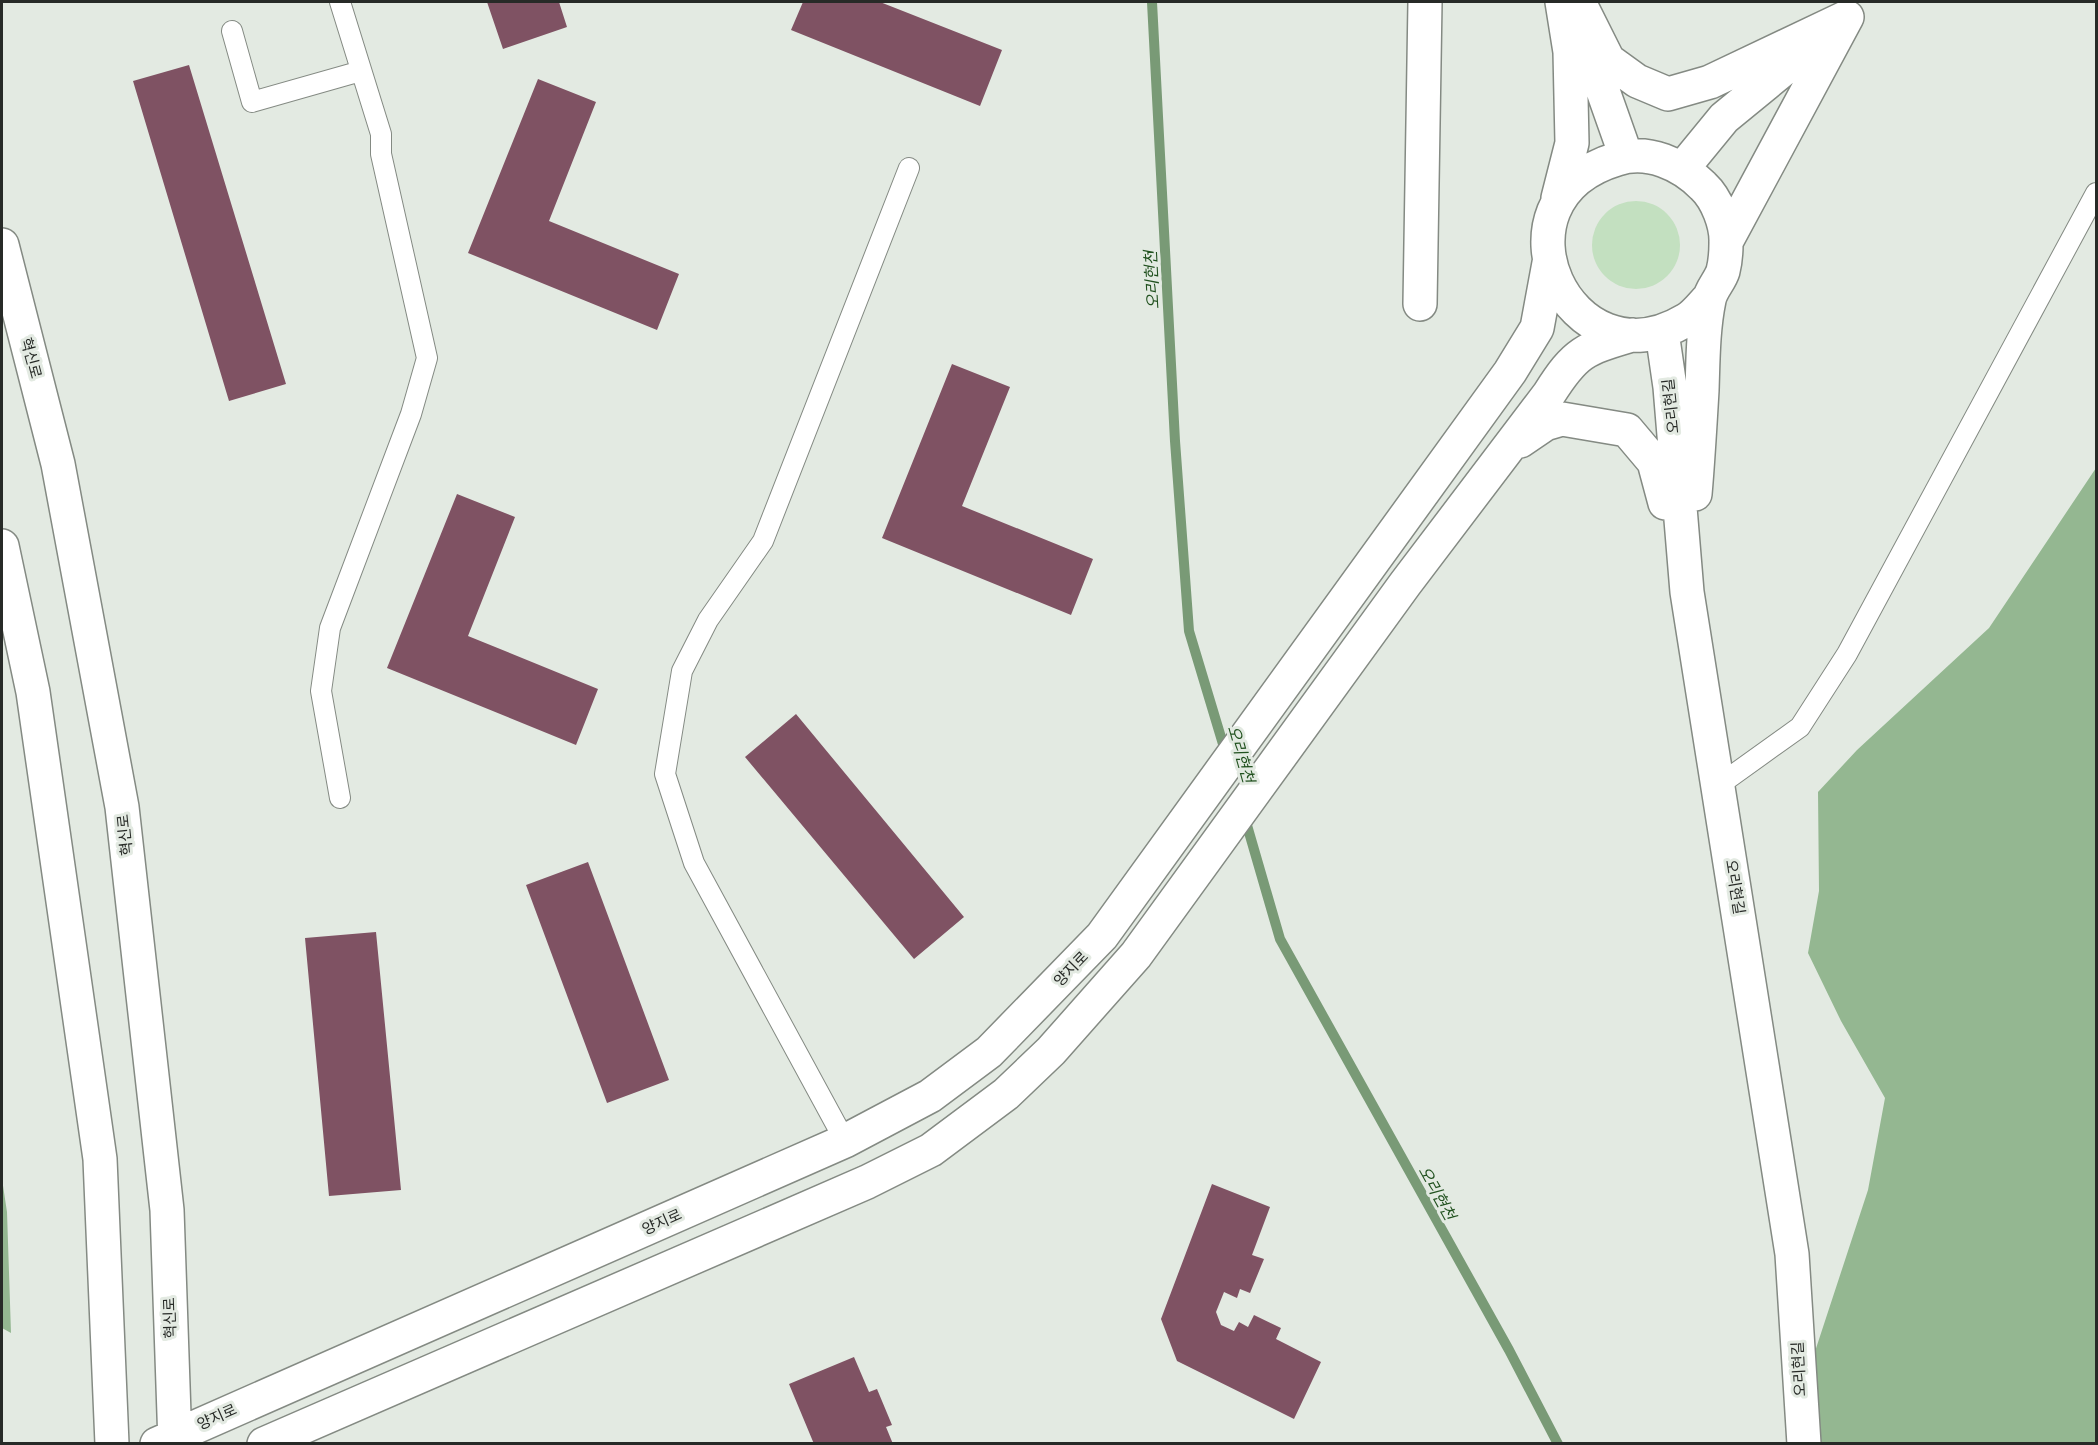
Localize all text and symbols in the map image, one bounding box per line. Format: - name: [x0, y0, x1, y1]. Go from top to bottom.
- water label: 오리현천: [1141, 248, 1163, 310]
- street label: 혁신로: [17, 336, 45, 380]
- street label: 오리현길: [1659, 378, 1683, 434]
- water label: 오리현천: [1224, 723, 1259, 787]
- street label: 혁신로: [114, 813, 136, 857]
- street label: 오리현길: [1722, 858, 1748, 916]
- street label: 양지로: [1050, 948, 1092, 990]
- water label: 오리현천: [1414, 1163, 1461, 1225]
- street label: 양지로: [639, 1205, 685, 1239]
- street label: 혁신로: [160, 1297, 180, 1339]
- street label: 오리현길: [1789, 1341, 1809, 1397]
- street label: 양지로: [194, 1400, 240, 1434]

